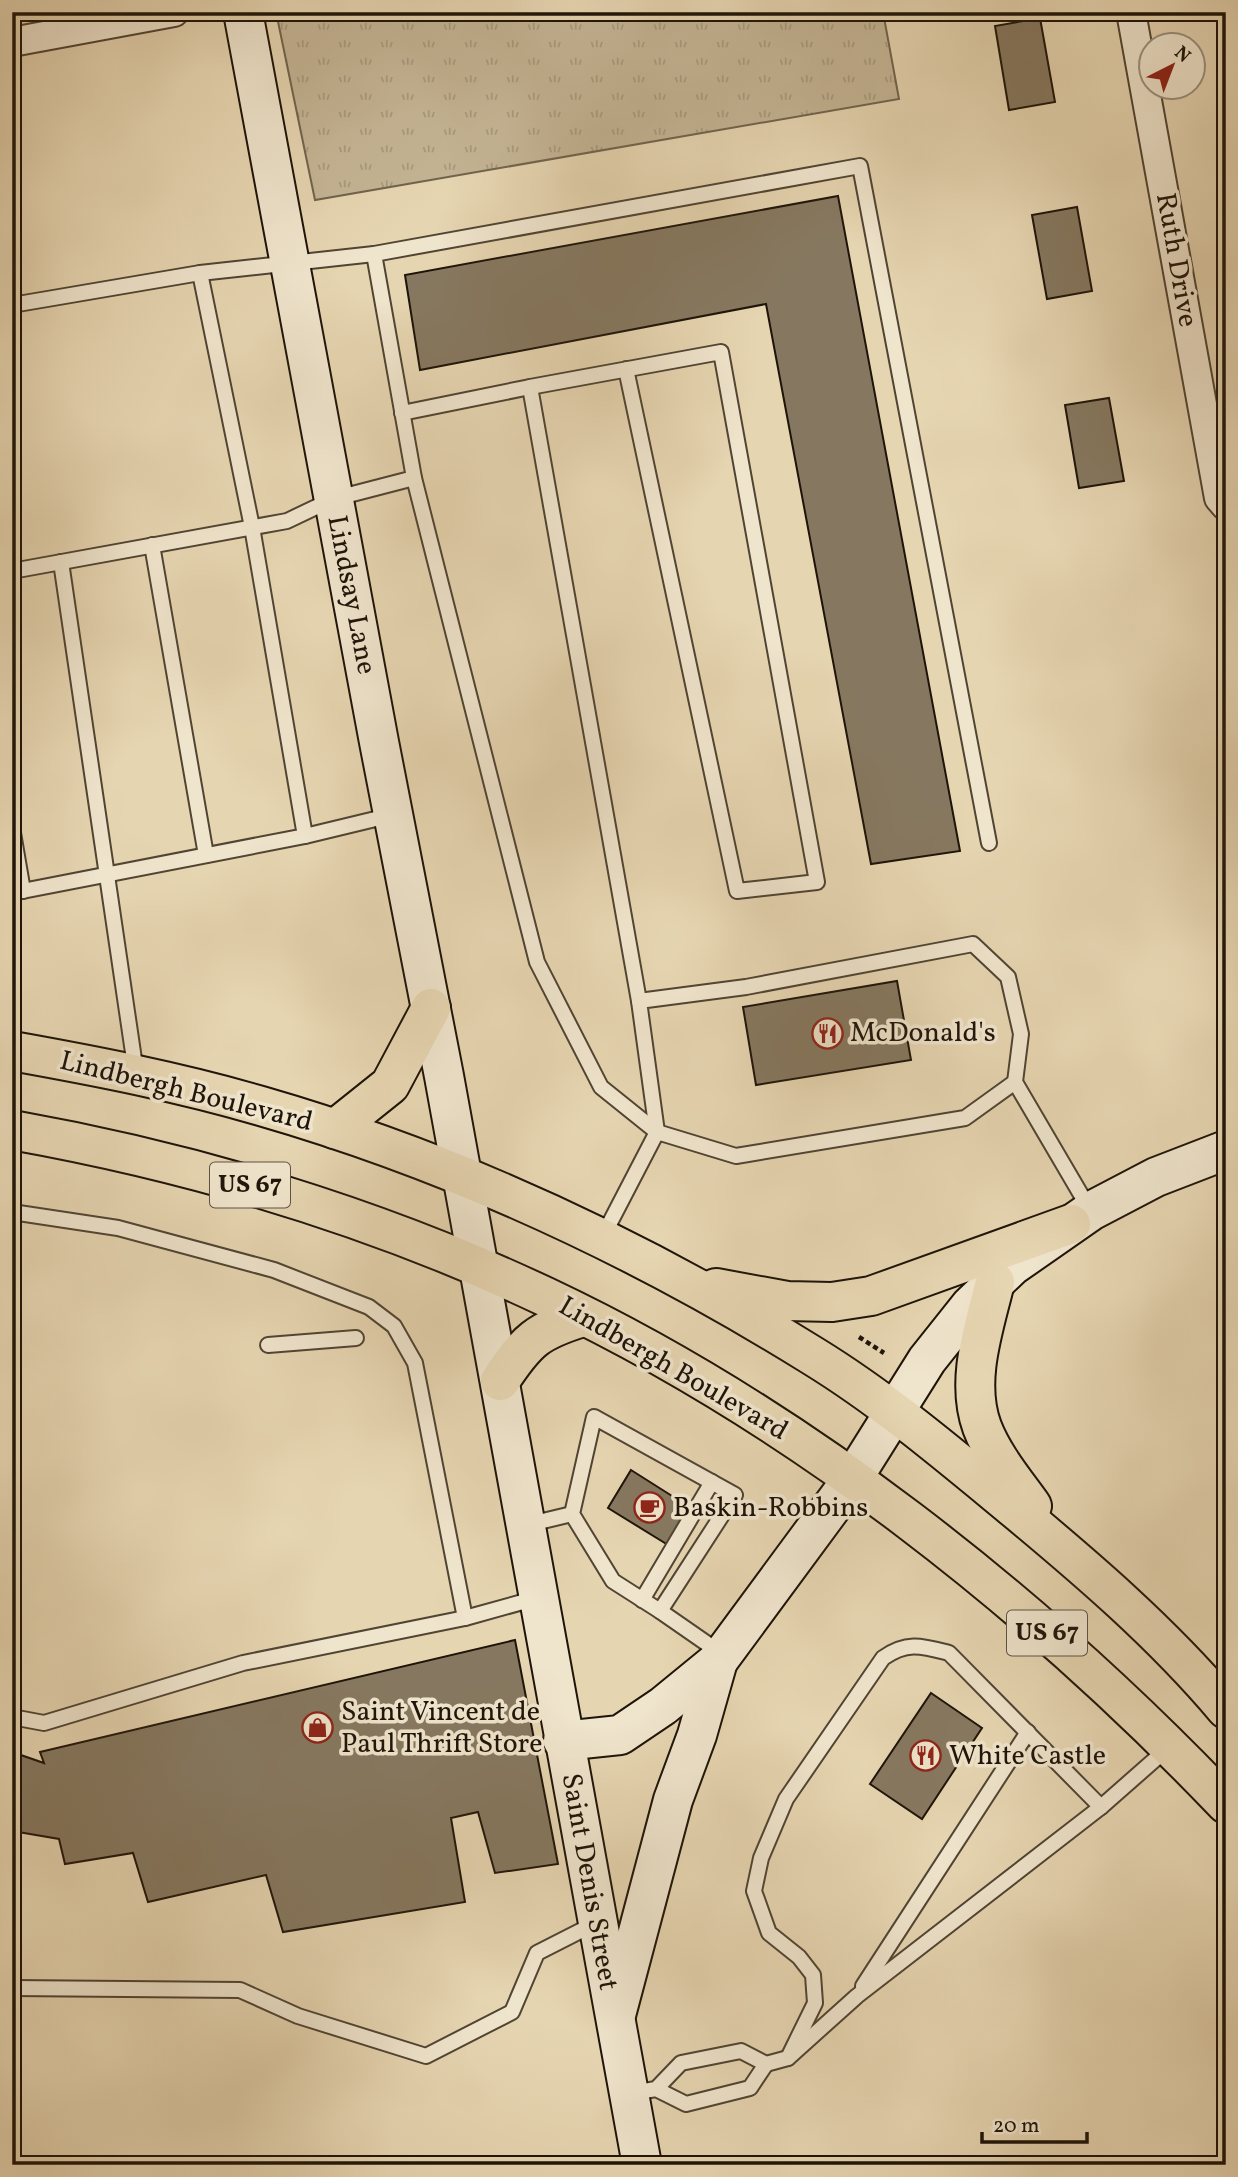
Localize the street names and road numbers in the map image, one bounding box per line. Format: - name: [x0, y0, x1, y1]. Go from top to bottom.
- street label: Ruth Drive: [1145, 190, 1207, 330]
- street label: Lindsay Lane: [316, 512, 386, 678]
- street label: Lindbergh Boulevard: [55, 1042, 317, 1142]
- road number: US 67: [210, 1162, 290, 1208]
- street label: Lindbergh Boulevard: [551, 1287, 795, 1451]
- road number: US 67: [1007, 1610, 1087, 1656]
- street label: Saint Denis Street: [551, 1770, 627, 1994]

